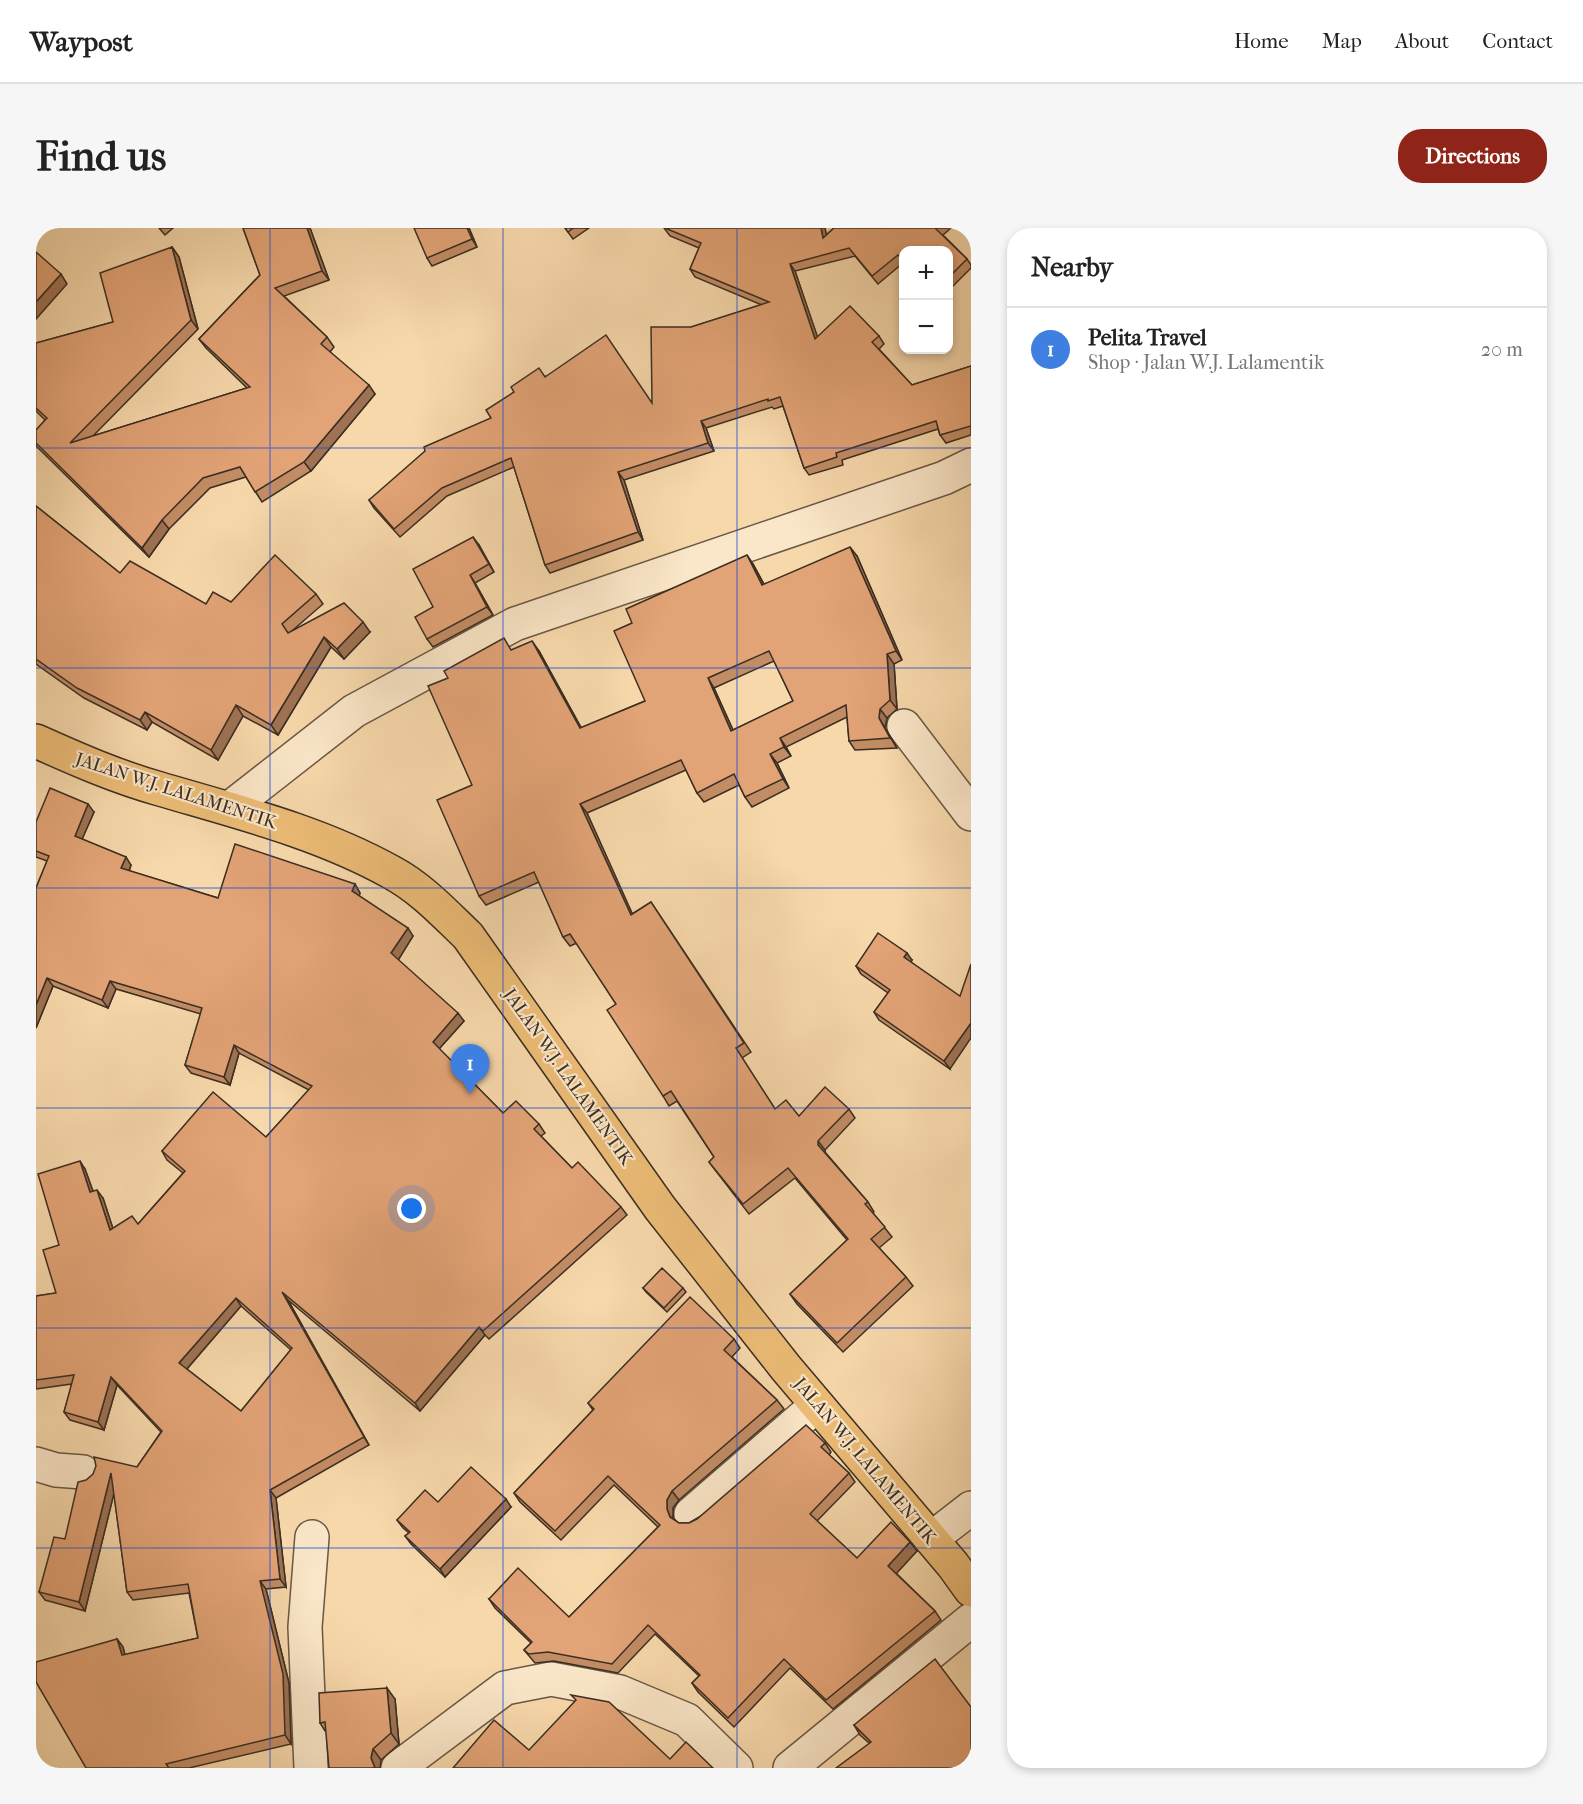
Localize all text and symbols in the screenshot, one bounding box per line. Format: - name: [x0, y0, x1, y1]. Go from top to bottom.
- text: Waypost: [30, 25, 133, 58]
- text: Home: [1234, 29, 1289, 53]
- text: Map: [1322, 29, 1362, 53]
- text: About: [1395, 29, 1449, 53]
- text: Contact: [1482, 29, 1553, 53]
- button: Directions: [1398, 129, 1547, 183]
- text: Find us: [36, 132, 166, 181]
- map controls: [899, 246, 953, 354]
- button: +: [899, 246, 953, 300]
- text: Nearby: [1031, 252, 1113, 283]
- button: −: [899, 300, 953, 354]
- text: Pelita Travel: [1088, 325, 1207, 351]
- text: 1: [1047, 338, 1054, 361]
- text: 20 m: [1481, 338, 1523, 361]
- text: Shop · Jalan W.J. Lalamentik: [1088, 351, 1324, 374]
- street label: JALAN W.J. LALAMENTIK: [71, 748, 280, 834]
- street label: JALAN W.J. LALAMENTIK: [498, 983, 638, 1170]
- pin: 1: [450, 1044, 490, 1094]
- your location: [397, 1194, 426, 1223]
- street label: JALAN W.J. LALAMENTIK: [788, 1372, 941, 1549]

